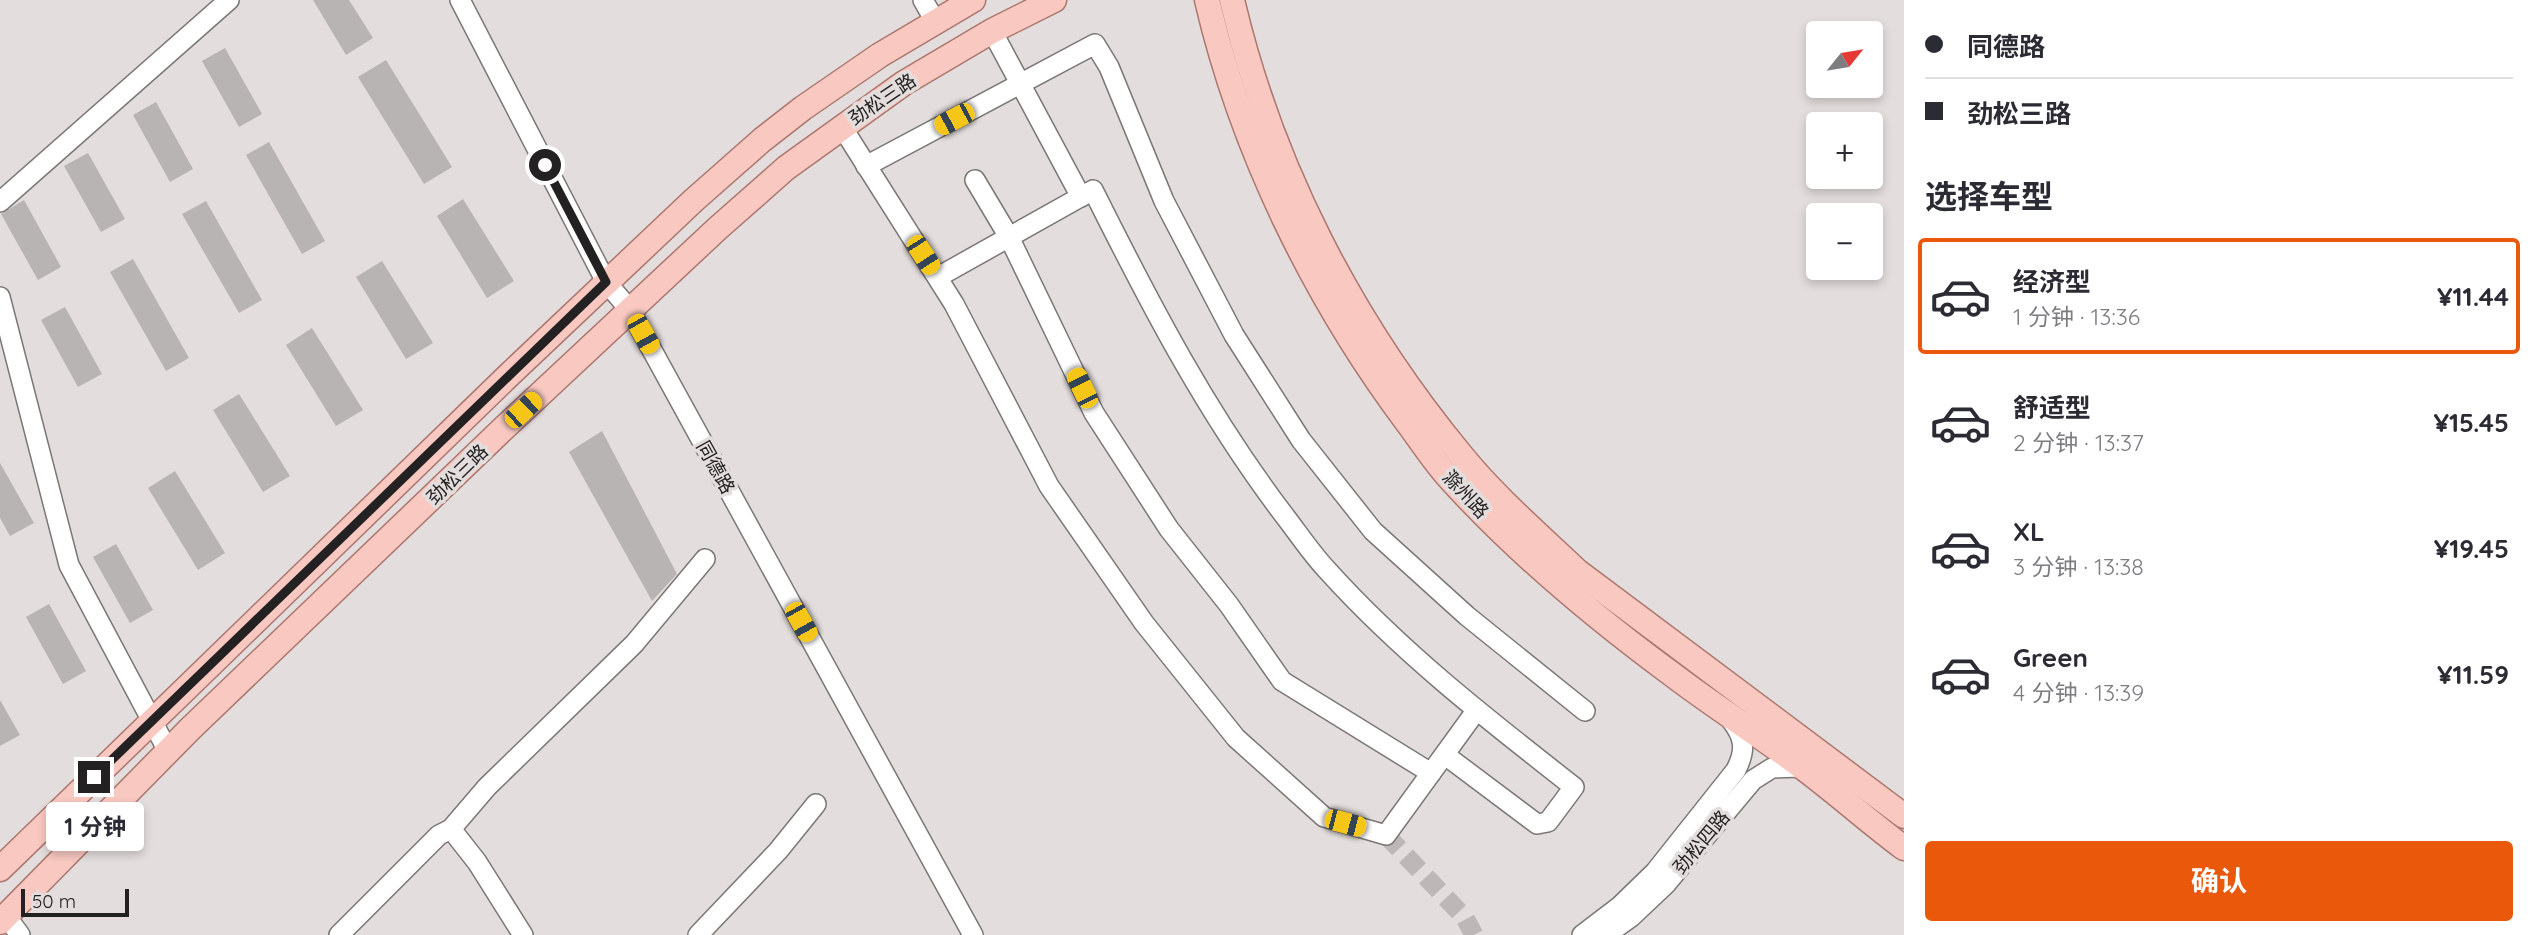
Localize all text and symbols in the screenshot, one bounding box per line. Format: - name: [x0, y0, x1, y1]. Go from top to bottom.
- north arrow: [1806, 21, 1883, 98]
- map controls: [1806, 21, 1883, 280]
- text: 同德路: [1967, 30, 2045, 63]
- street label: 劲松三路: [844, 68, 920, 130]
- text: 劲松三路: [1967, 97, 2071, 130]
- car: [931, 100, 978, 138]
- button: +: [1806, 112, 1883, 189]
- route start: [529, 149, 561, 181]
- text: 选择车型: [1925, 176, 2053, 216]
- button: −: [1806, 203, 1883, 280]
- car: [903, 232, 944, 278]
- icon: car: [1929, 265, 1992, 328]
- text: 经济型: [2013, 265, 2091, 298]
- text: ¥11.44: [2437, 280, 2509, 313]
- text: 1 分钟 · 13:36: [2013, 302, 2140, 331]
- car: [624, 311, 663, 357]
- car: [1064, 365, 1101, 411]
- car: [501, 388, 546, 432]
- icon: car: [1929, 391, 1992, 454]
- text: 舒适型: [2013, 391, 2091, 424]
- text: ¥15.45: [2433, 406, 2509, 439]
- text: 2 分钟 · 13:37: [2013, 428, 2144, 457]
- street label: 同德路: [692, 436, 740, 498]
- street label: 劲松三路: [421, 439, 493, 509]
- street label: 滁州路: [1438, 465, 1494, 523]
- text: XL: [2013, 515, 2045, 548]
- icon: car: [1929, 517, 1992, 580]
- text: ¥19.45: [2434, 532, 2509, 565]
- text: 3 分钟 · 13:38: [2013, 552, 2144, 581]
- car: [782, 599, 821, 645]
- text: Green: [2013, 641, 2088, 674]
- icon: car: [1929, 643, 1992, 706]
- text: ¥11.59: [2437, 658, 2509, 691]
- text: 4 分钟 · 13:39: [2013, 678, 2144, 707]
- route end: [78, 761, 110, 793]
- callout: 1 分钟: [45, 802, 143, 850]
- street label: 劲松四路: [1667, 805, 1735, 879]
- car: [1322, 807, 1369, 839]
- text: 1 分钟: [64, 812, 126, 841]
- button: 确认: [1925, 841, 2513, 921]
- scale bar: [21, 886, 130, 918]
- text: 50 m: [32, 889, 76, 913]

